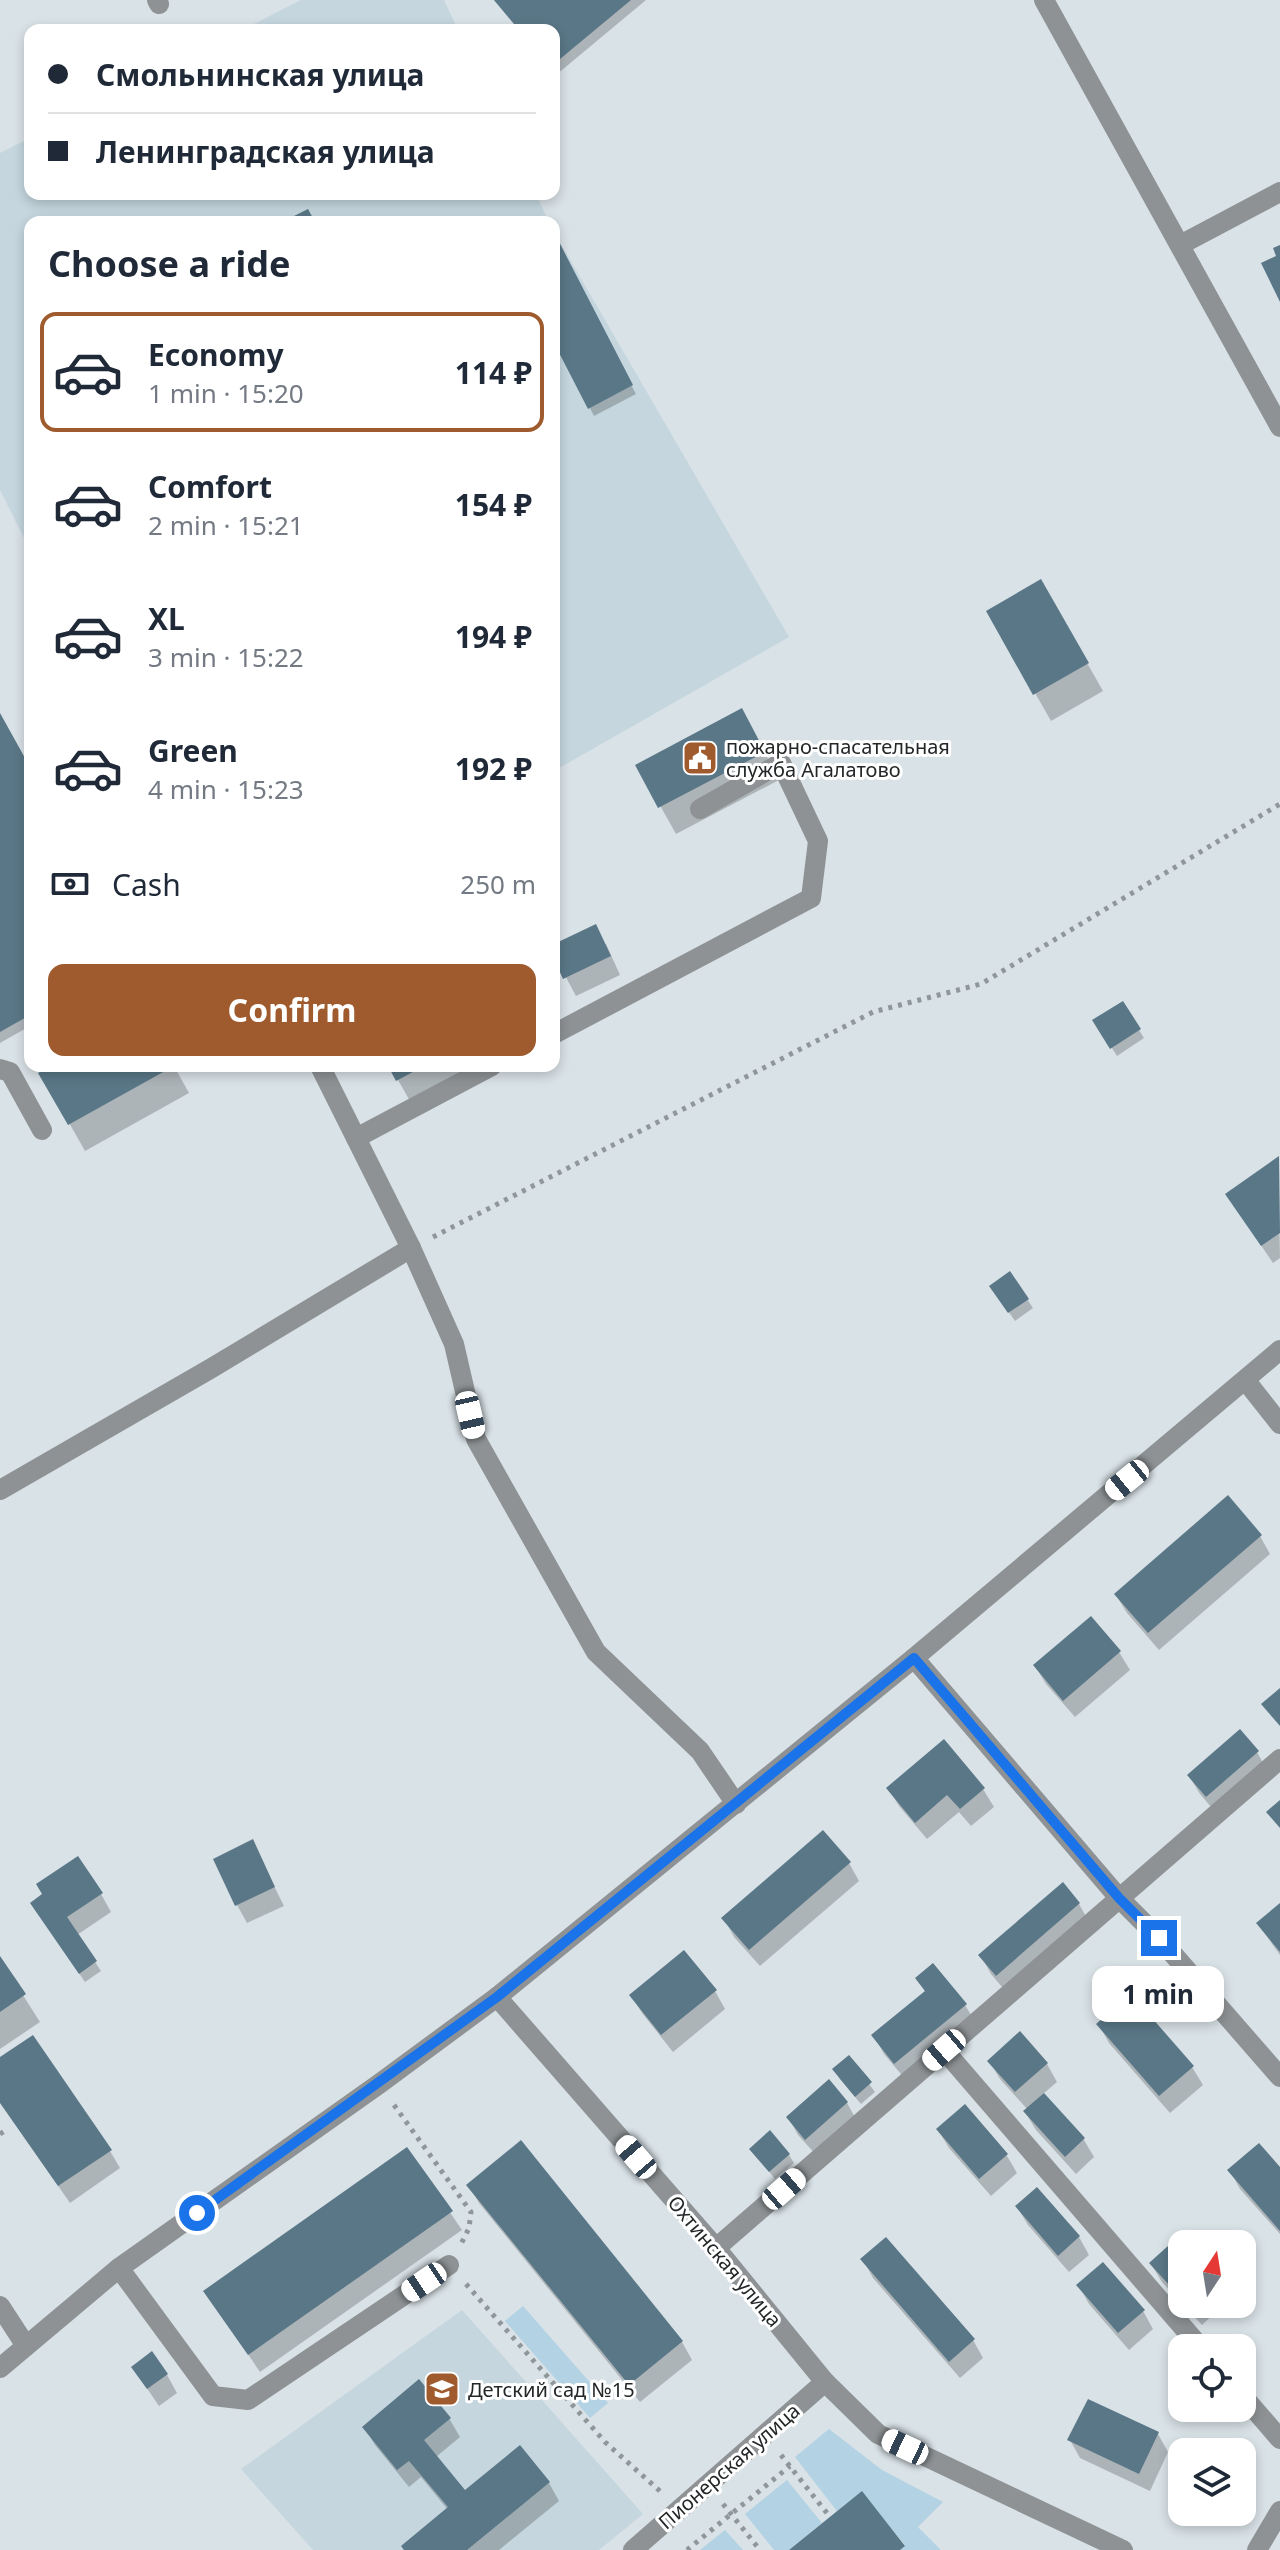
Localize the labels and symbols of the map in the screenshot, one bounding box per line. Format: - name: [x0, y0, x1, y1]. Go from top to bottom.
- place label: пожарно-спасательная служба Агалатово: [726, 733, 950, 783]
- public building icon: пожарно-спасательная служба Агалатово: [681, 739, 719, 777]
- car: [453, 1389, 487, 1441]
- car: [1101, 1456, 1153, 1504]
- route end: [1141, 1920, 1177, 1956]
- callout: 1 min: [1093, 1966, 1225, 2022]
- car: [918, 2025, 970, 2075]
- car: [611, 2131, 661, 2183]
- car: [758, 2164, 810, 2214]
- street label: Охтинская улица: [662, 2190, 788, 2332]
- route start: [179, 2195, 215, 2231]
- north arrow: [1168, 2230, 1256, 2318]
- car: [397, 2259, 451, 2305]
- school or university icon: Детский сад №15: [423, 2370, 461, 2408]
- place label: Детский сад №15: [468, 2376, 635, 2403]
- street label: Пионерская улица: [653, 2397, 805, 2535]
- car: [878, 2426, 932, 2468]

